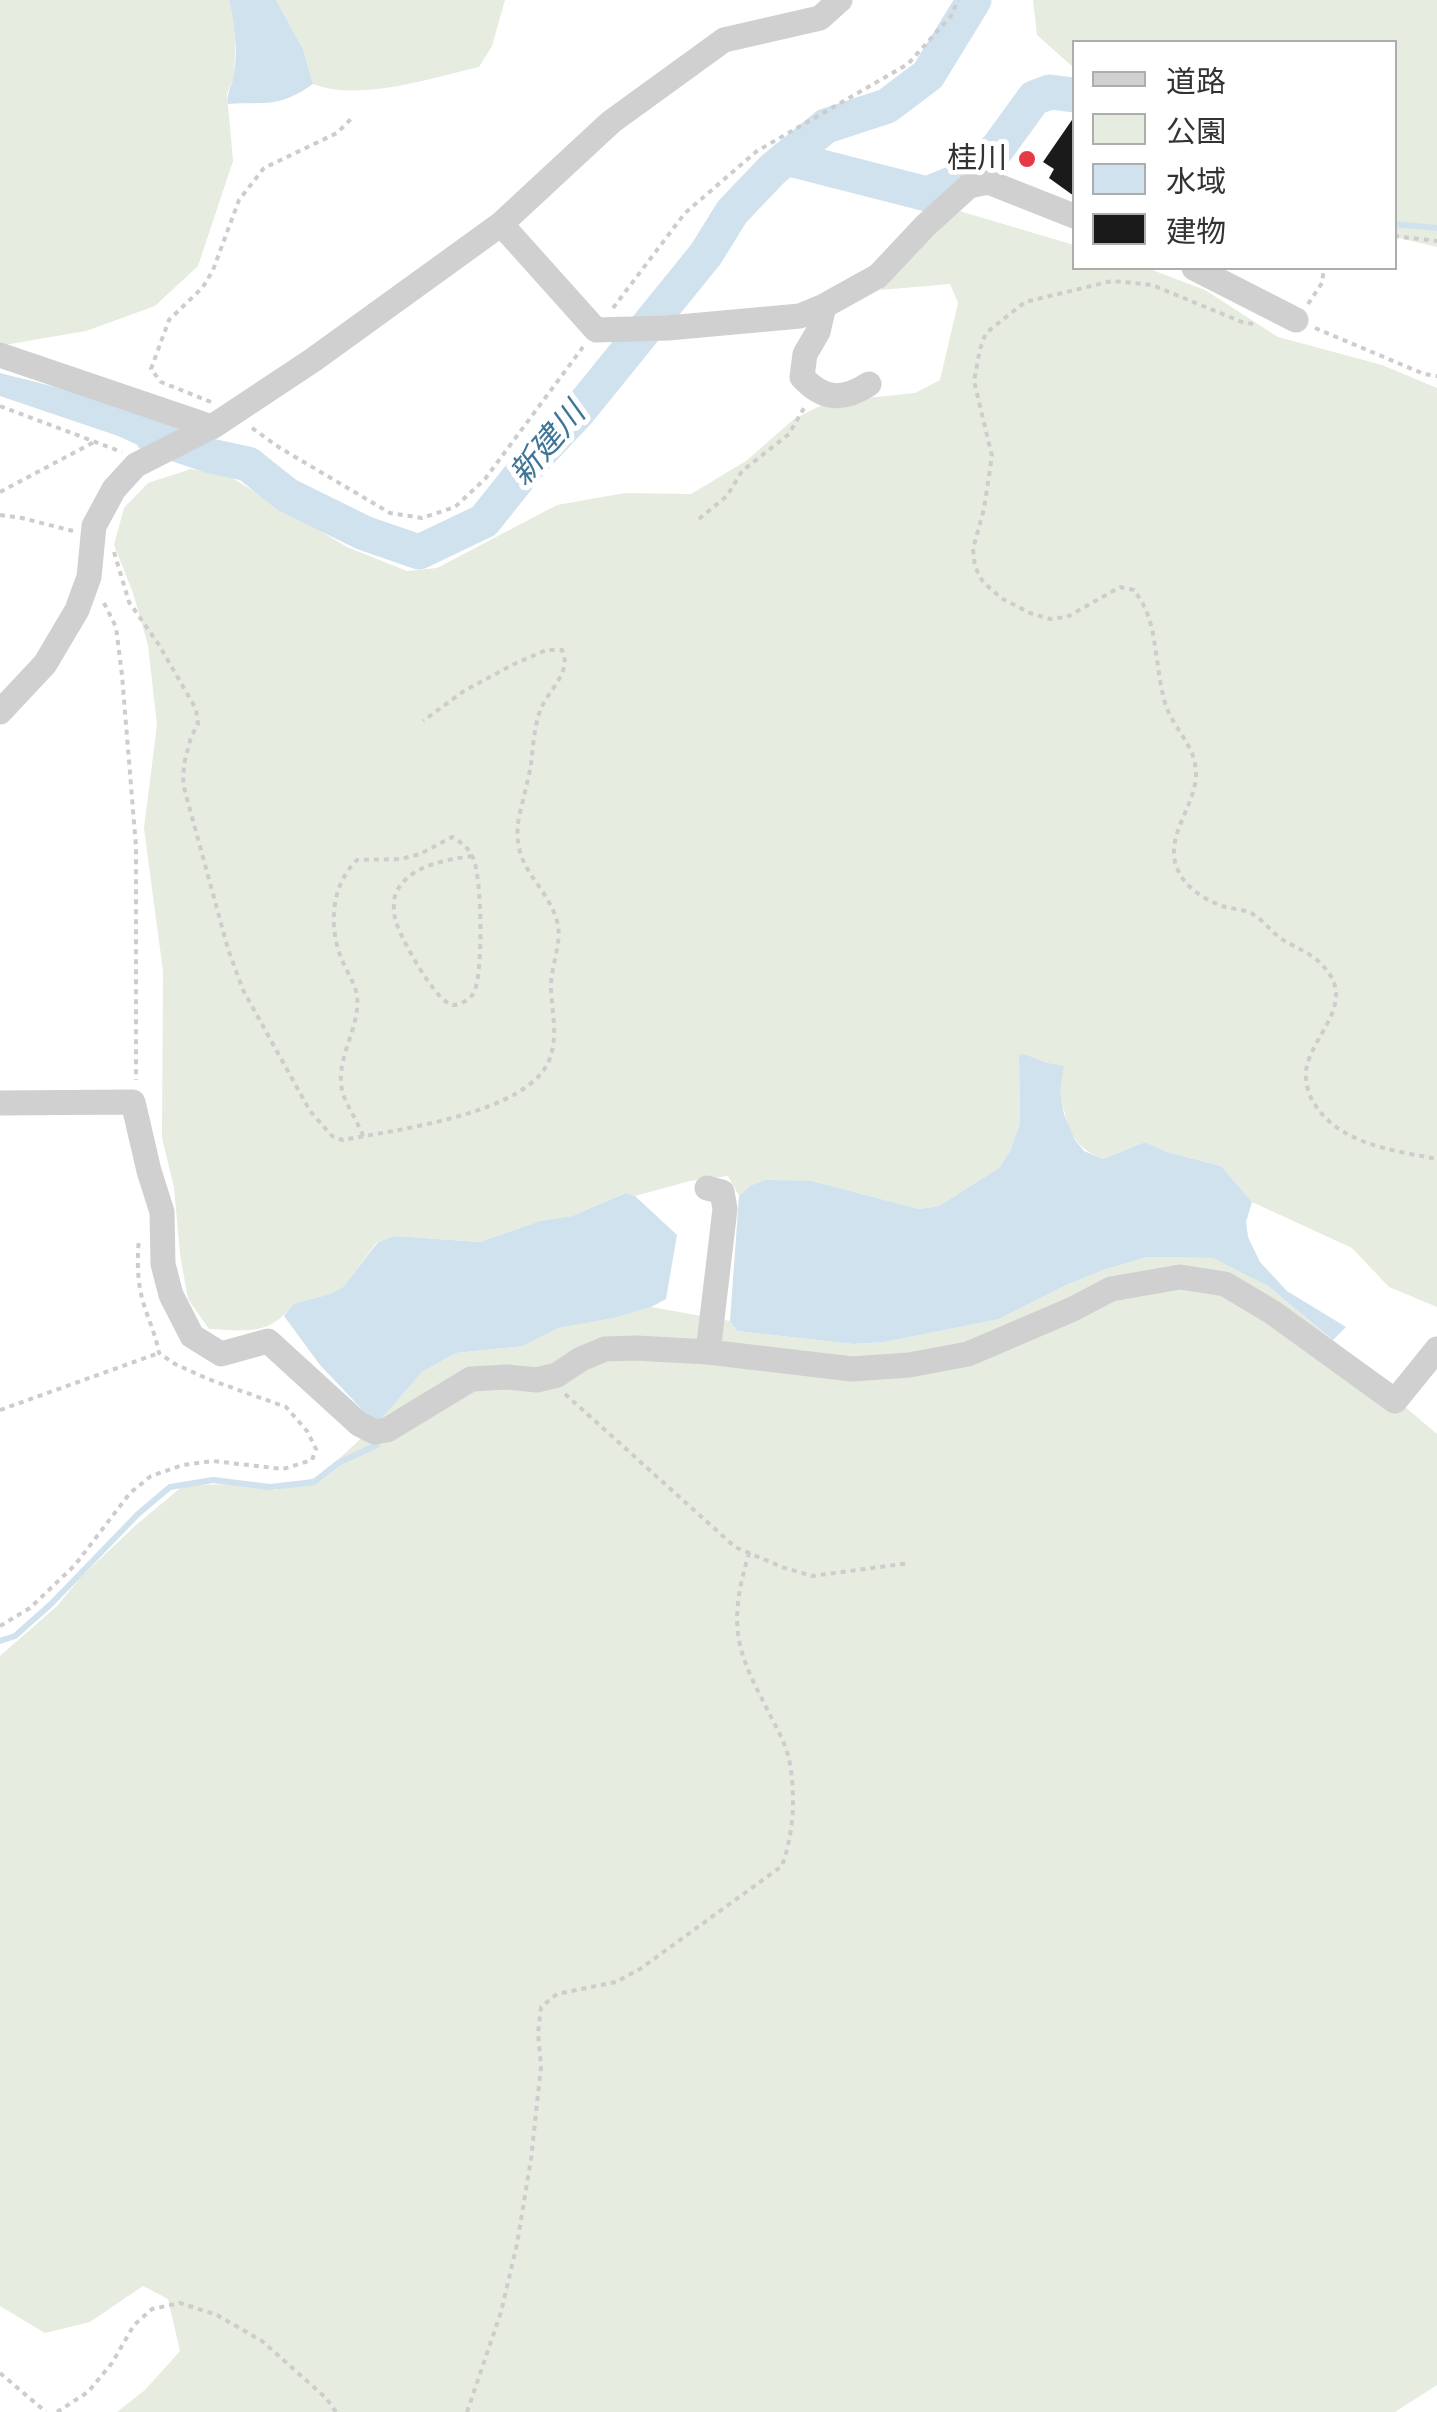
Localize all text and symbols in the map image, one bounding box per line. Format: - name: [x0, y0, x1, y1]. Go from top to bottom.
- legend: [1072, 40, 1397, 270]
- text: 道路: [1166, 62, 1226, 100]
- text: 公園: [1166, 112, 1226, 150]
- place label: 桂川: [947, 141, 1007, 177]
- marker: 桂川: [1016, 148, 1038, 170]
- text: 水域: [1166, 162, 1226, 200]
- text: 建物: [1166, 212, 1226, 250]
- water label: 新建川: [502, 395, 594, 493]

